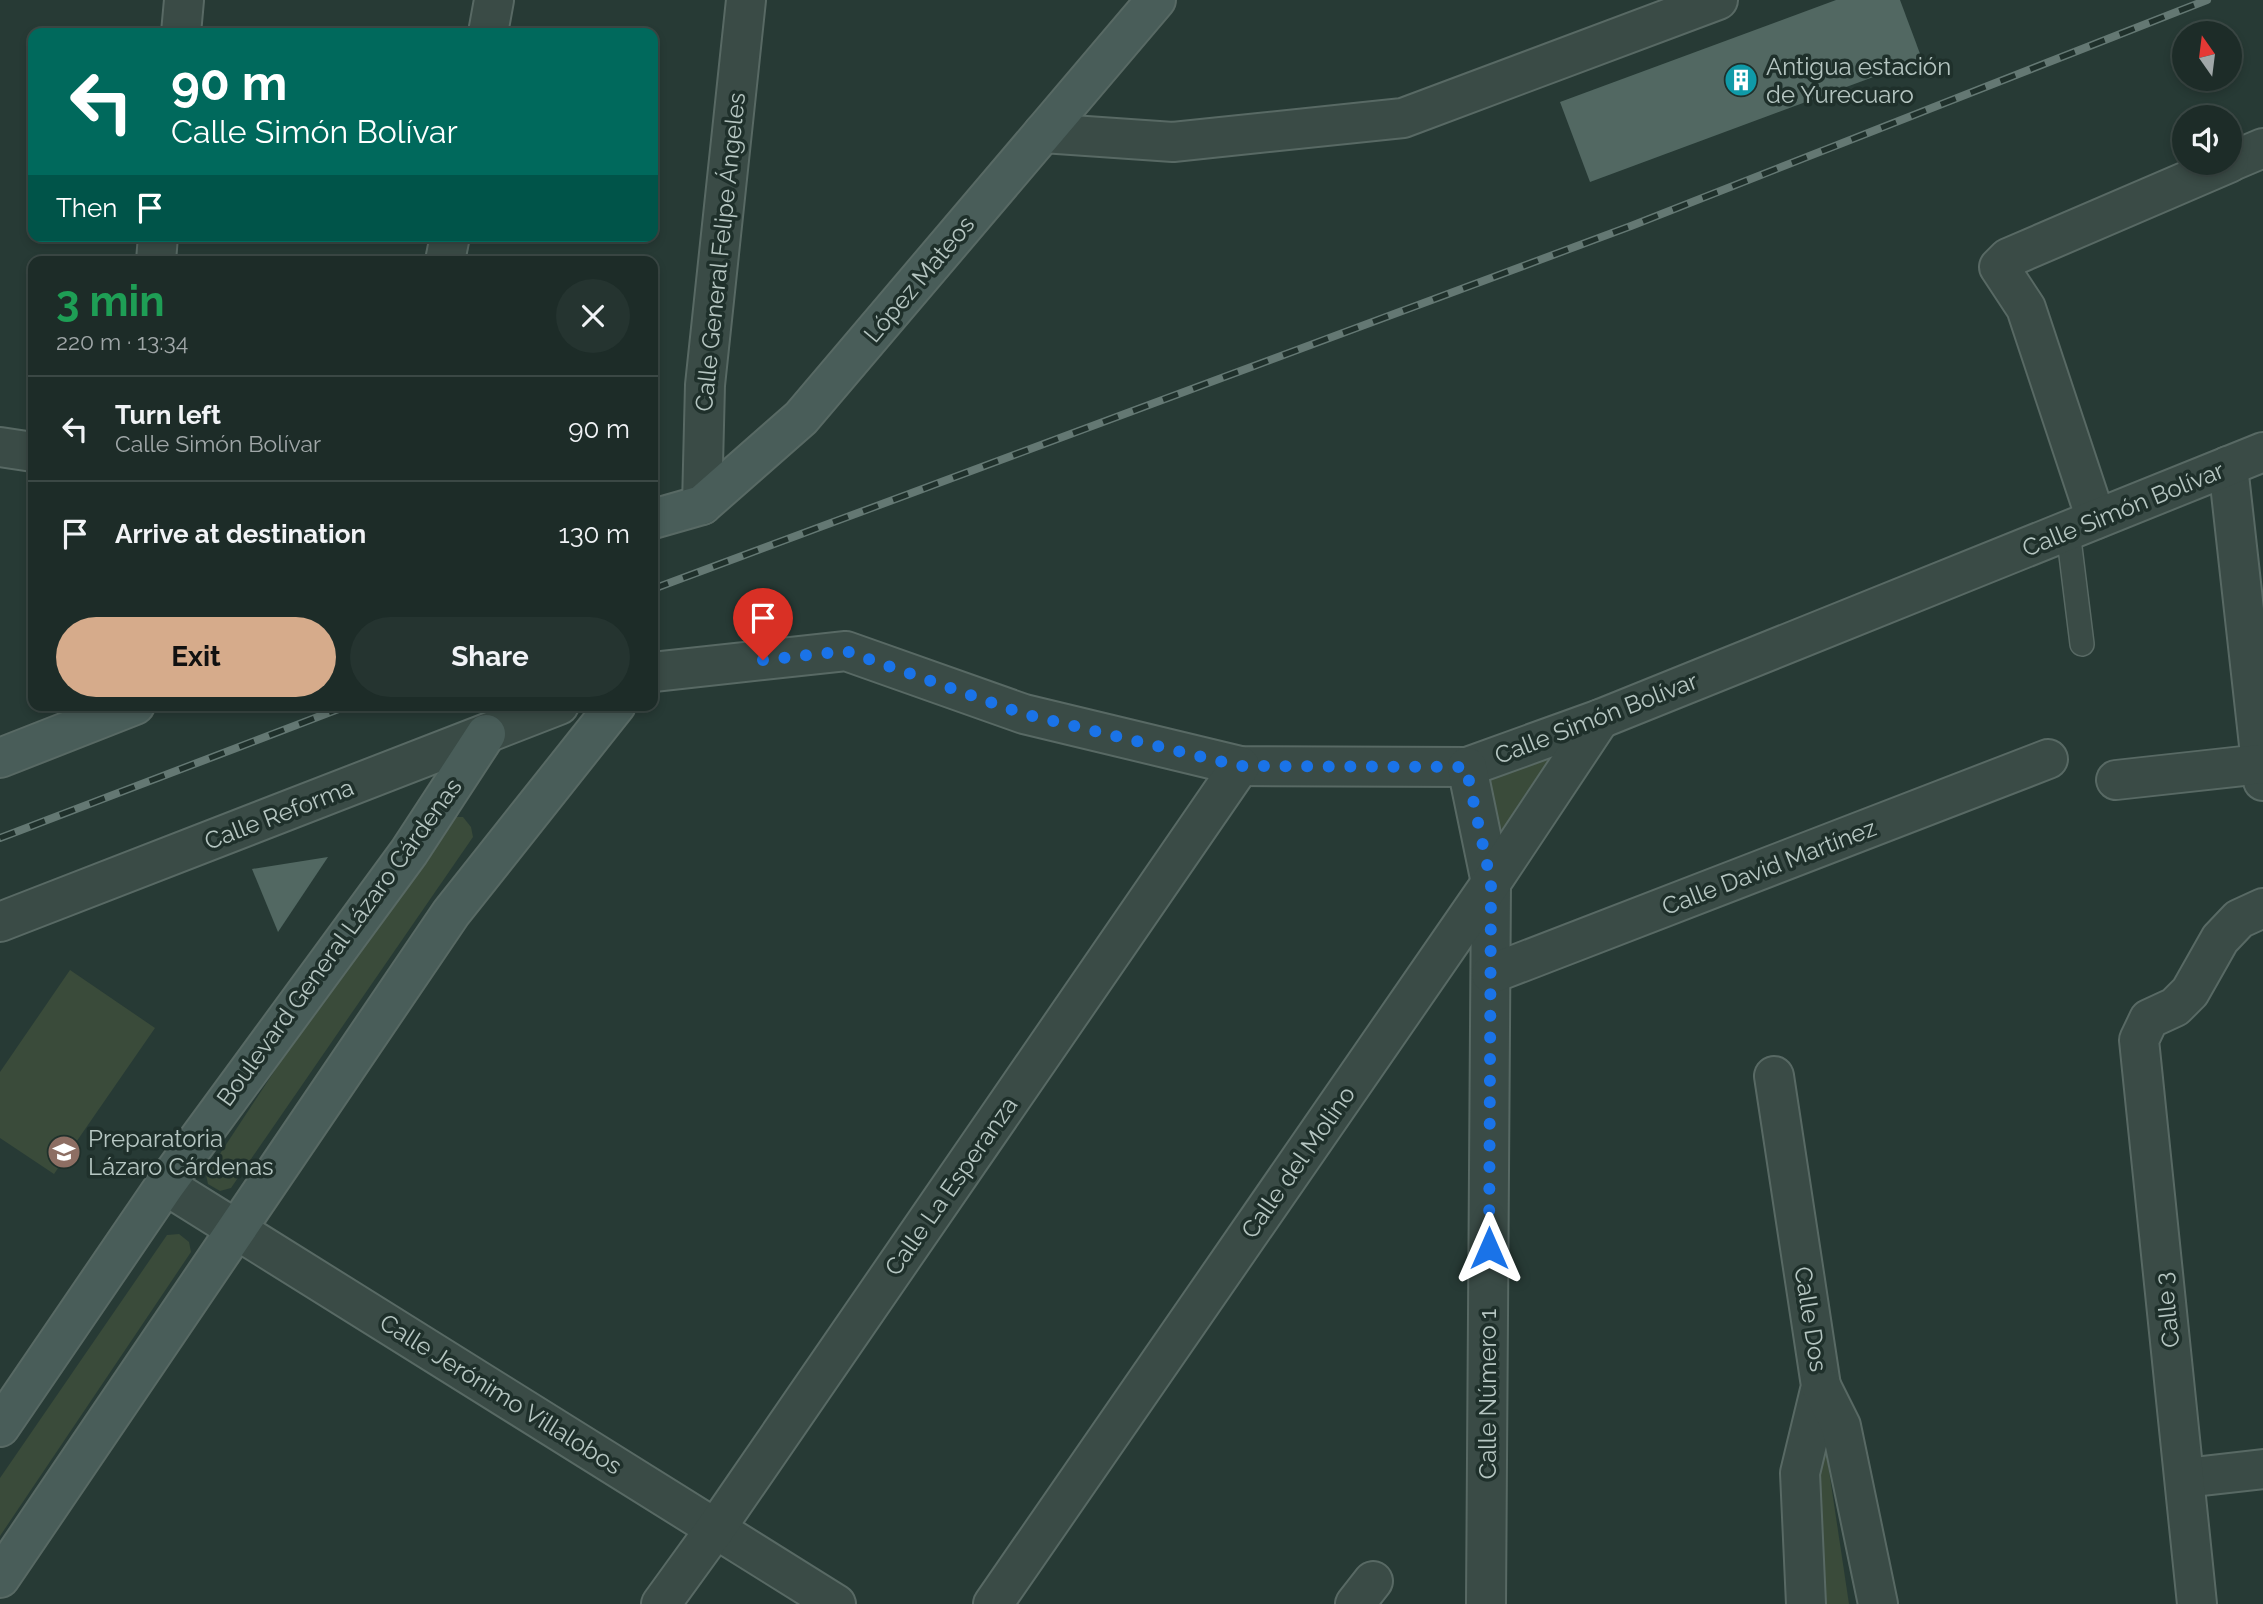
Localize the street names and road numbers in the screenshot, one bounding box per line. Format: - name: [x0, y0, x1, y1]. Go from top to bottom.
- street label: Calle General Felipe Ángeles: [689, 91, 751, 413]
- street label: López Mateos: [858, 210, 980, 348]
- street label: Calle Simón Bolívar: [2018, 455, 2229, 563]
- street label: Calle Simón Bolívar: [1490, 666, 1702, 770]
- street label: Calle Reforma: [200, 772, 358, 856]
- street label: Boulevard General Lázaro Cárdenas: [210, 773, 468, 1111]
- street label: Calle David Martínez: [1658, 813, 1880, 921]
- street label: Calle del Molino: [1235, 1080, 1361, 1244]
- street label: Calle La Esperanza: [878, 1091, 1024, 1281]
- street label: Calle Dos: [1788, 1264, 1834, 1374]
- street label: Calle 3: [2149, 1271, 2185, 1349]
- street label: Calle Jerónimo Villalobos: [375, 1308, 627, 1480]
- street label: Calle Número 1: [1473, 1309, 1502, 1479]

